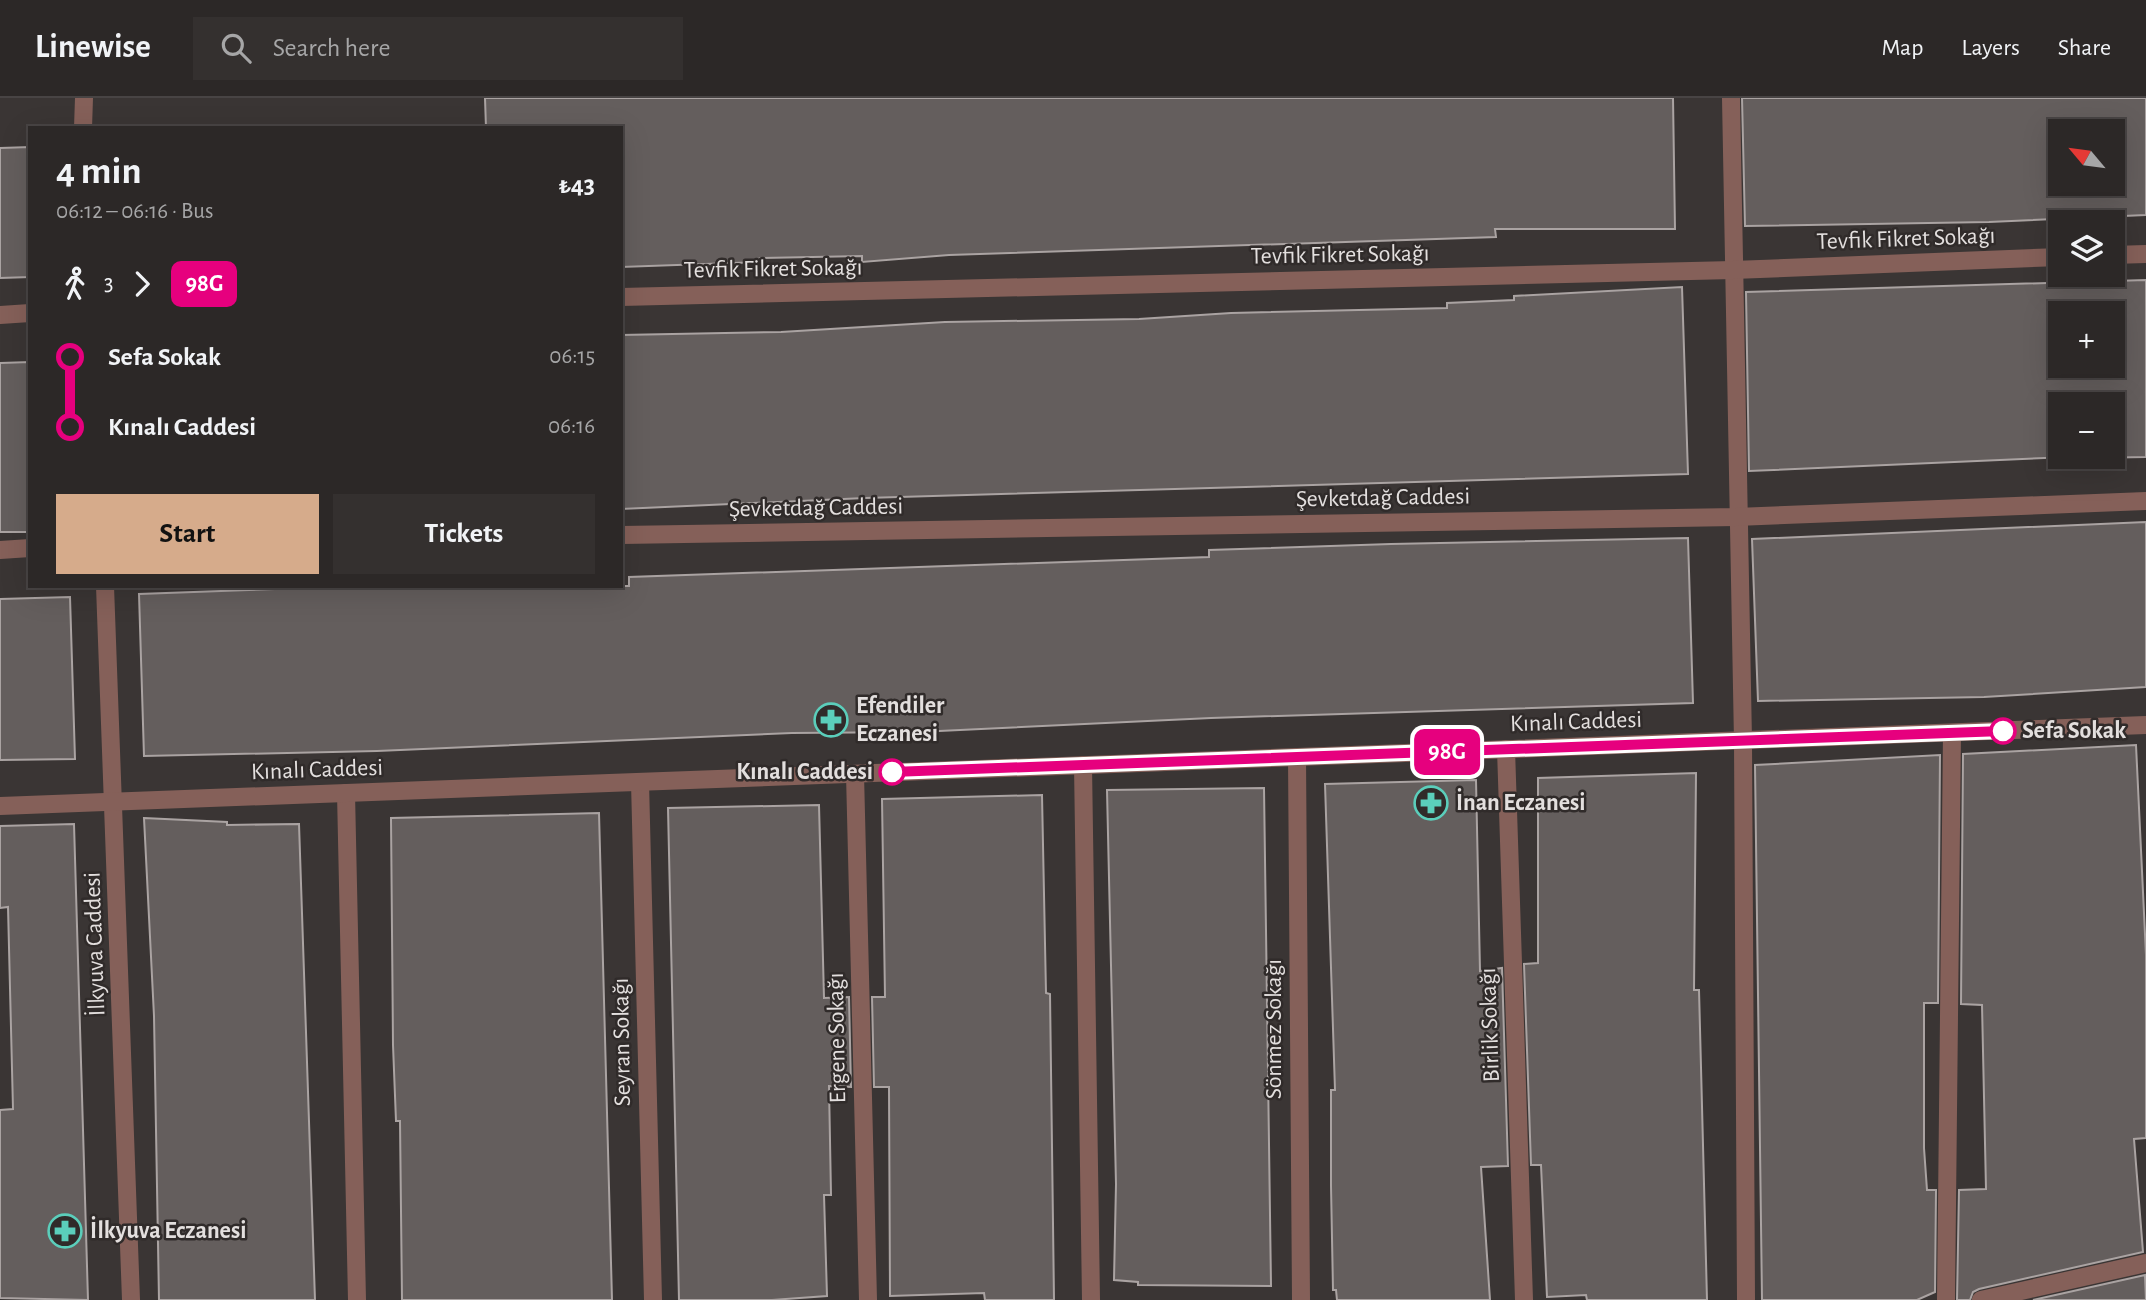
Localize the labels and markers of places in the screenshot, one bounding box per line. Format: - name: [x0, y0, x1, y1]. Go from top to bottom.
- place label: Efendiler Eczanesi: [856, 694, 945, 746]
- pharmacy icon: Efendiler Eczanesi: [812, 701, 850, 739]
- marker: Sefa Sokak: [1990, 718, 2016, 744]
- place label: Sefa Sokak: [2022, 719, 2126, 743]
- marker: Kınalı Caddesi: [879, 759, 905, 785]
- place label: Kınalı Caddesi: [736, 760, 873, 784]
- pharmacy icon: İnan Eczanesi: [1412, 784, 1450, 822]
- place label: İnan Eczanesi: [1456, 788, 1585, 815]
- pharmacy icon: İlkyuva Eczanesi: [46, 1212, 84, 1250]
- place label: İlkyuva Eczanesi: [90, 1216, 246, 1243]

